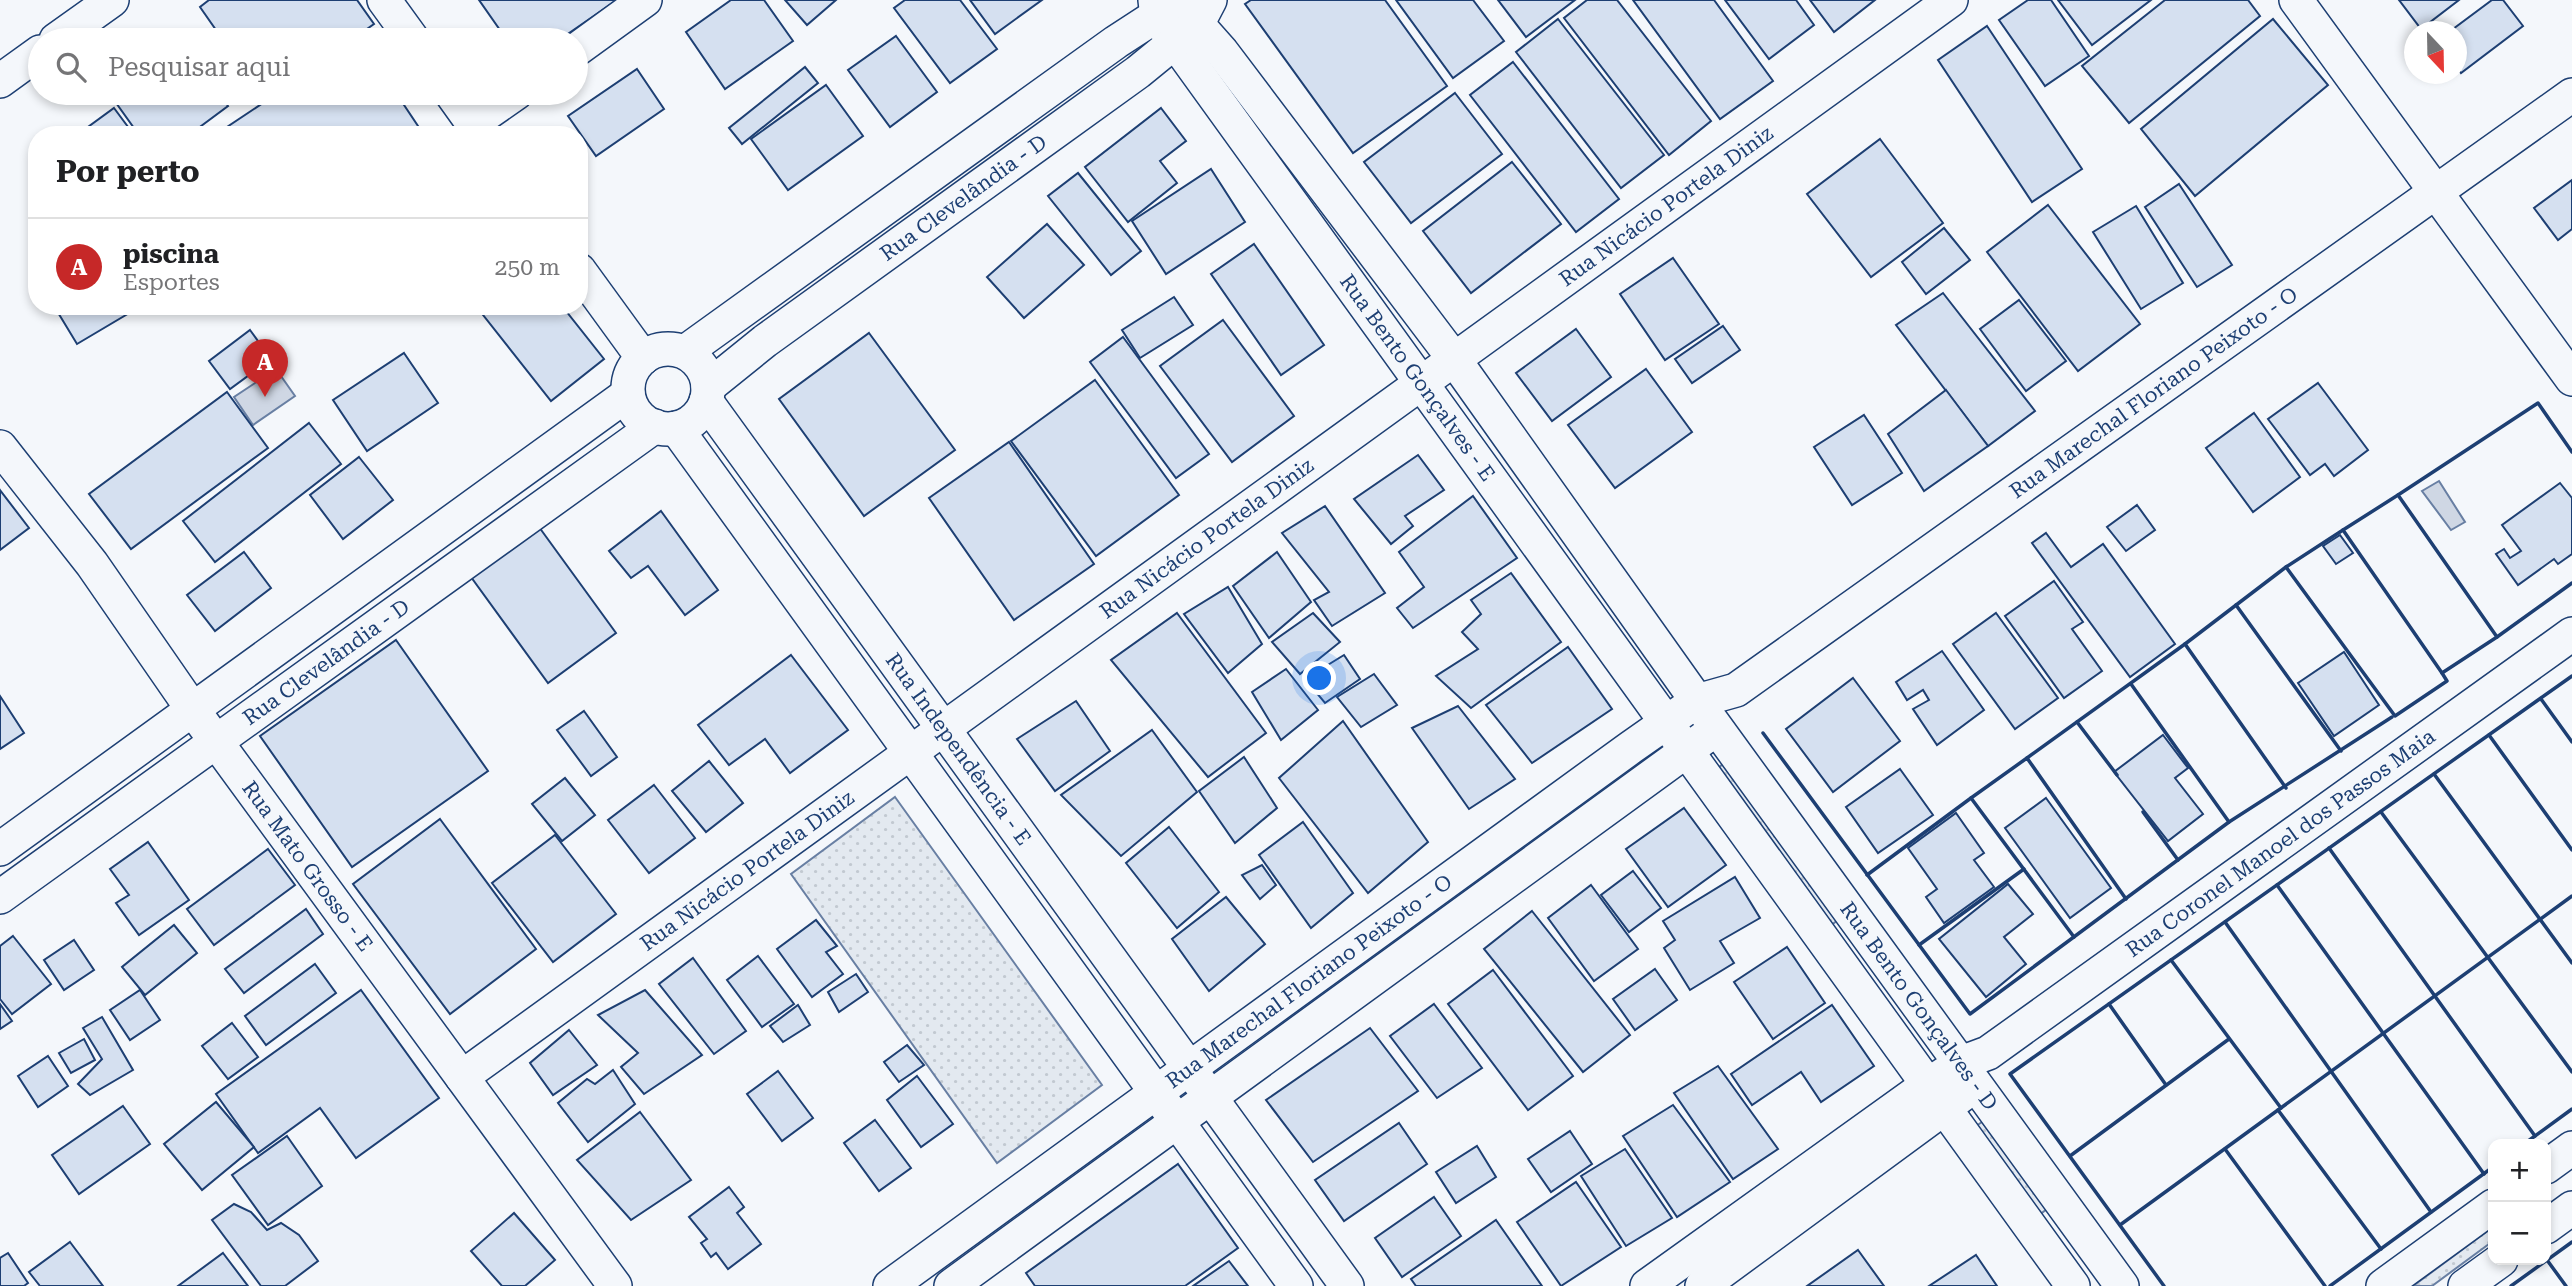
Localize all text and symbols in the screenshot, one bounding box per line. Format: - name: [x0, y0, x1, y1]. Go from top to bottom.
- north arrow: [2404, 21, 2467, 84]
- search box: [28, 28, 588, 105]
- icon: search: [52, 48, 90, 86]
- text: Pesquisar aqui: [108, 52, 290, 82]
- street label: Rua Nicácio Portela Diniz: [1555, 121, 1777, 291]
- street label: Rua Clevelândia - D: [876, 130, 1051, 266]
- text: Por perto: [56, 154, 200, 189]
- text: piscina: [123, 239, 219, 269]
- text: A: [71, 254, 87, 281]
- text: 250 m: [495, 254, 560, 281]
- text: Esportes: [123, 269, 220, 296]
- street label: Rua Bento Gonçalves - E: [1335, 270, 1500, 486]
- street label: Rua Marechal Floriano Peixoto - O: [2005, 282, 2302, 503]
- pin: A: [242, 339, 288, 397]
- street label: Rua Nicácio Portela Diniz: [1095, 453, 1318, 624]
- street label: Rua Clevelândia - D: [239, 594, 414, 730]
- street label: Rua Independência - E: [881, 649, 1036, 850]
- your location: [1302, 661, 1336, 695]
- street label: Rua Coronel Manoel dos Passos Maia: [2122, 724, 2440, 962]
- street label: Rua Mato Grosso - E: [237, 777, 378, 956]
- street label: Rua Nicácio Portela Diniz: [636, 786, 859, 956]
- street label: Rua Marechal Floriano Peixoto - O: [1161, 869, 1457, 1093]
- street label: Rua Bento Gonçalves - D: [1835, 897, 2002, 1115]
- map controls: [2488, 1139, 2551, 1265]
- button: +: [2488, 1139, 2551, 1202]
- button: −: [2488, 1202, 2551, 1265]

